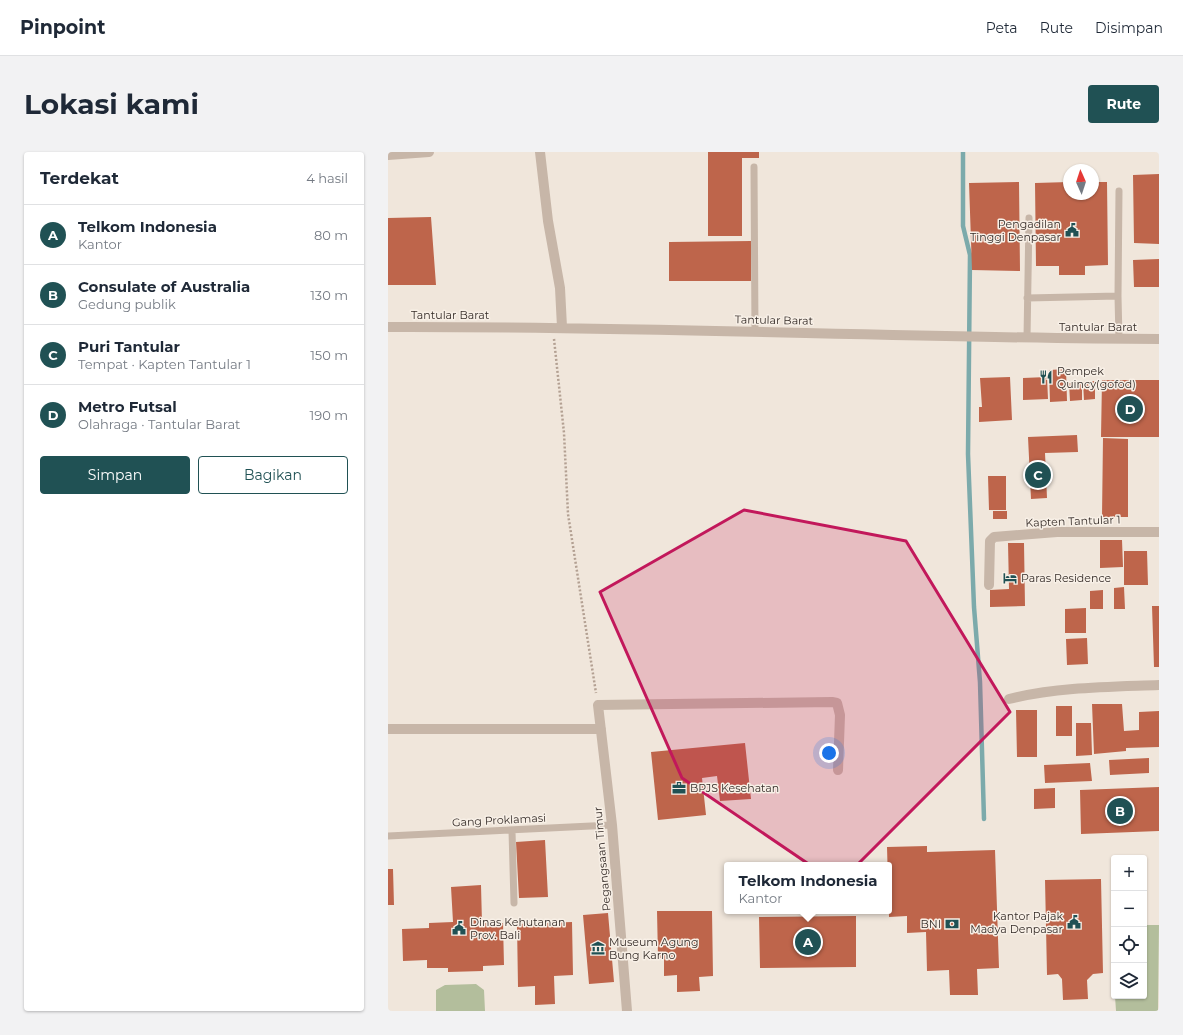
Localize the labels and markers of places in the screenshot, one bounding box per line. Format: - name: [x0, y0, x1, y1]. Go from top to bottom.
- place label: Pengadilan Tinggi Denpasar: [970, 217, 1061, 244]
- public building icon: Pengadilan Tinggi Denpasar: [1064, 222, 1080, 238]
- place label: Pempek Quincy(gofod): [1057, 364, 1136, 391]
- restaurant icon: Pempek Quincy(gofod): [1038, 369, 1054, 385]
- pin: D: [1117, 394, 1143, 424]
- pin: C: [1025, 460, 1051, 490]
- hotel icon: Paras Residence: [1002, 570, 1018, 586]
- place label: Paras Residence: [1021, 571, 1111, 585]
- office icon: BPJS Kesehatan: [671, 780, 687, 796]
- place label: BPJS Kesehatan: [690, 781, 779, 795]
- pin: B: [1107, 796, 1133, 826]
- place label: Kantor Pajak Madya Denpasar: [970, 909, 1063, 936]
- public building icon: Kantor Pajak Madya Denpasar: [1066, 914, 1082, 930]
- place label: Dinas Kehutanan Prov. Bali: [470, 915, 565, 942]
- bank icon: BNI: [944, 916, 960, 932]
- place label: BNI: [920, 917, 941, 931]
- public building icon: Dinas Kehutanan Prov. Bali: [451, 920, 467, 936]
- pin: A: [795, 927, 821, 957]
- place label: Museum Agung Bung Karno: [609, 935, 699, 962]
- museum icon: Museum Agung Bung Karno: [590, 940, 606, 956]

